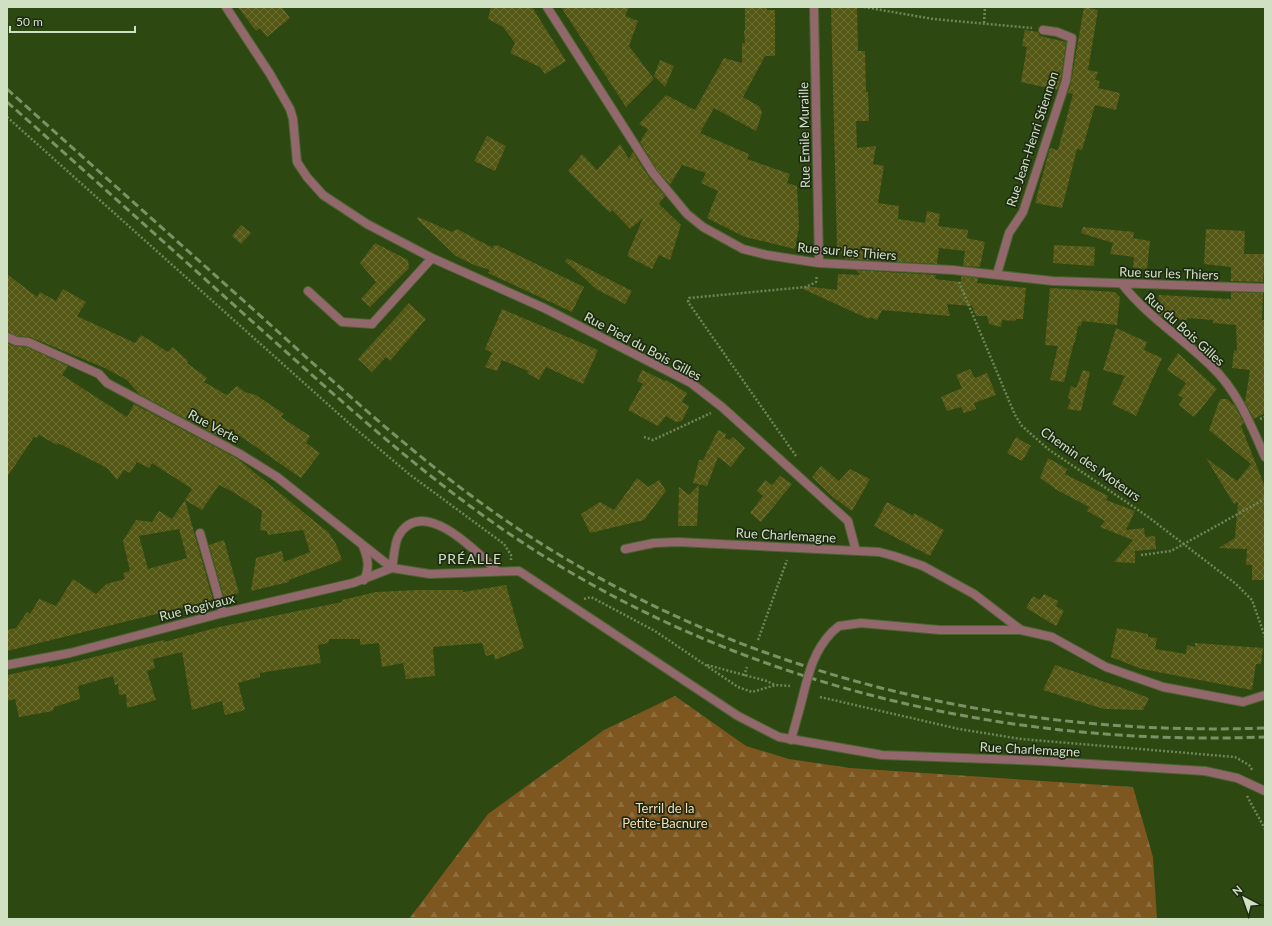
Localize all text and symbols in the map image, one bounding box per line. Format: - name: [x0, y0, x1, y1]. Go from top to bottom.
- scale bar: [10, 8, 135, 34]
- text: 50 m: [16, 14, 43, 29]
- street label: Rue Jean-Henri Stiennon: [1003, 69, 1061, 209]
- street label: Rue Emile Muraille: [795, 82, 813, 188]
- street label: Rue sur les Thiers: [797, 239, 898, 263]
- street label: Rue sur les Thiers: [1119, 263, 1219, 283]
- street label: Rue du Bois Gilles: [1142, 289, 1229, 369]
- street label: Rue Pied du Bois Gilles: [582, 308, 705, 384]
- street label: Rue Verte: [186, 406, 242, 446]
- street label: Chemin des Moteurs: [1038, 423, 1144, 505]
- street label: Rue Charlemagne: [735, 524, 837, 546]
- district label: PRÉALLE: [438, 550, 502, 567]
- street label: Rue Rogivaux: [158, 590, 237, 624]
- street label: Rue Charlemagne: [979, 738, 1081, 760]
- park label: Terril de la Petite-Bacnure: [622, 800, 708, 831]
- north arrow: [1224, 878, 1264, 918]
- text: N: [1230, 882, 1245, 898]

